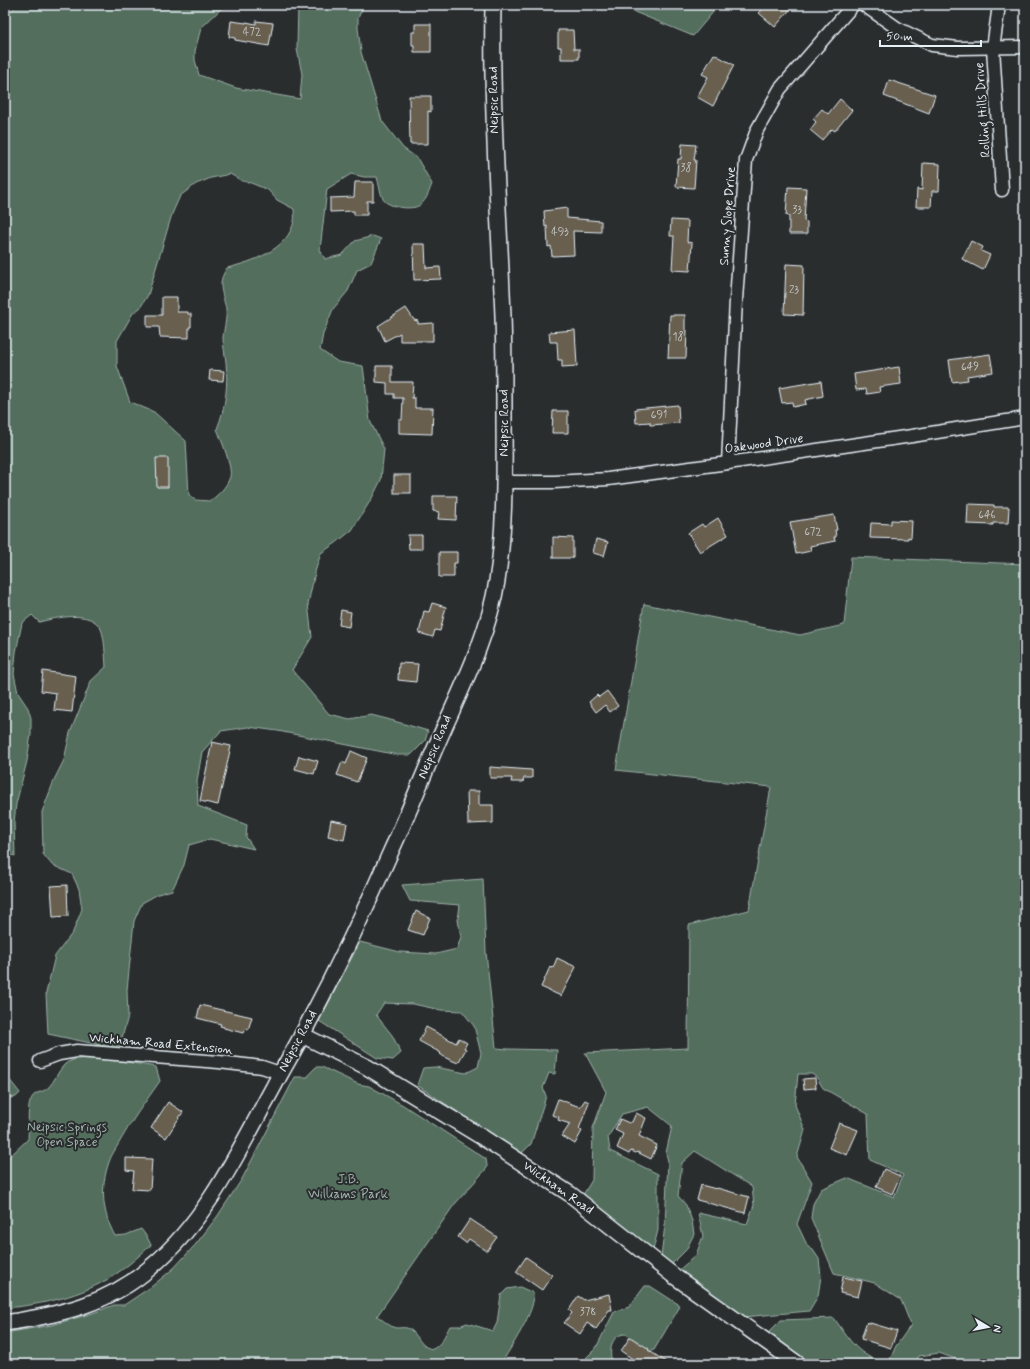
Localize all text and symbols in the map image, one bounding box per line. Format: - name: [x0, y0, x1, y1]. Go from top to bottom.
- scale bar: [880, 22, 981, 48]
- house number: 472: [243, 25, 262, 39]
- text: 50 m: [886, 29, 913, 45]
- street label: Rolling Hills Drive: [971, 62, 997, 158]
- street label: Neipsic Road: [485, 66, 503, 134]
- house number: 38: [681, 161, 692, 175]
- street label: Sunny Slope Drive: [716, 166, 740, 266]
- house number: 33: [792, 203, 802, 217]
- house number: 493: [551, 225, 569, 239]
- house number: 23: [789, 283, 799, 297]
- house number: 18: [673, 330, 683, 344]
- house number: 649: [961, 360, 979, 374]
- street label: Neipsic Road: [496, 389, 513, 457]
- house number: 691: [651, 408, 667, 422]
- street label: Oakwood Drive: [724, 430, 805, 458]
- house number: 646: [978, 508, 996, 522]
- house number: 672: [804, 525, 822, 539]
- street label: Neipsic Road: [414, 713, 456, 781]
- street label: Neipsic Road: [275, 1007, 321, 1075]
- street label: Wickham Road Extension: [88, 1029, 234, 1059]
- park label: Neipsic Springs Open Space: [27, 1119, 107, 1151]
- street label: Wickham Road: [519, 1157, 597, 1219]
- park label: J.B. Williams Park: [308, 1171, 389, 1203]
- house number: 378: [580, 1305, 596, 1319]
- north arrow: [968, 1307, 1008, 1347]
- text: N: [989, 1324, 1004, 1333]

